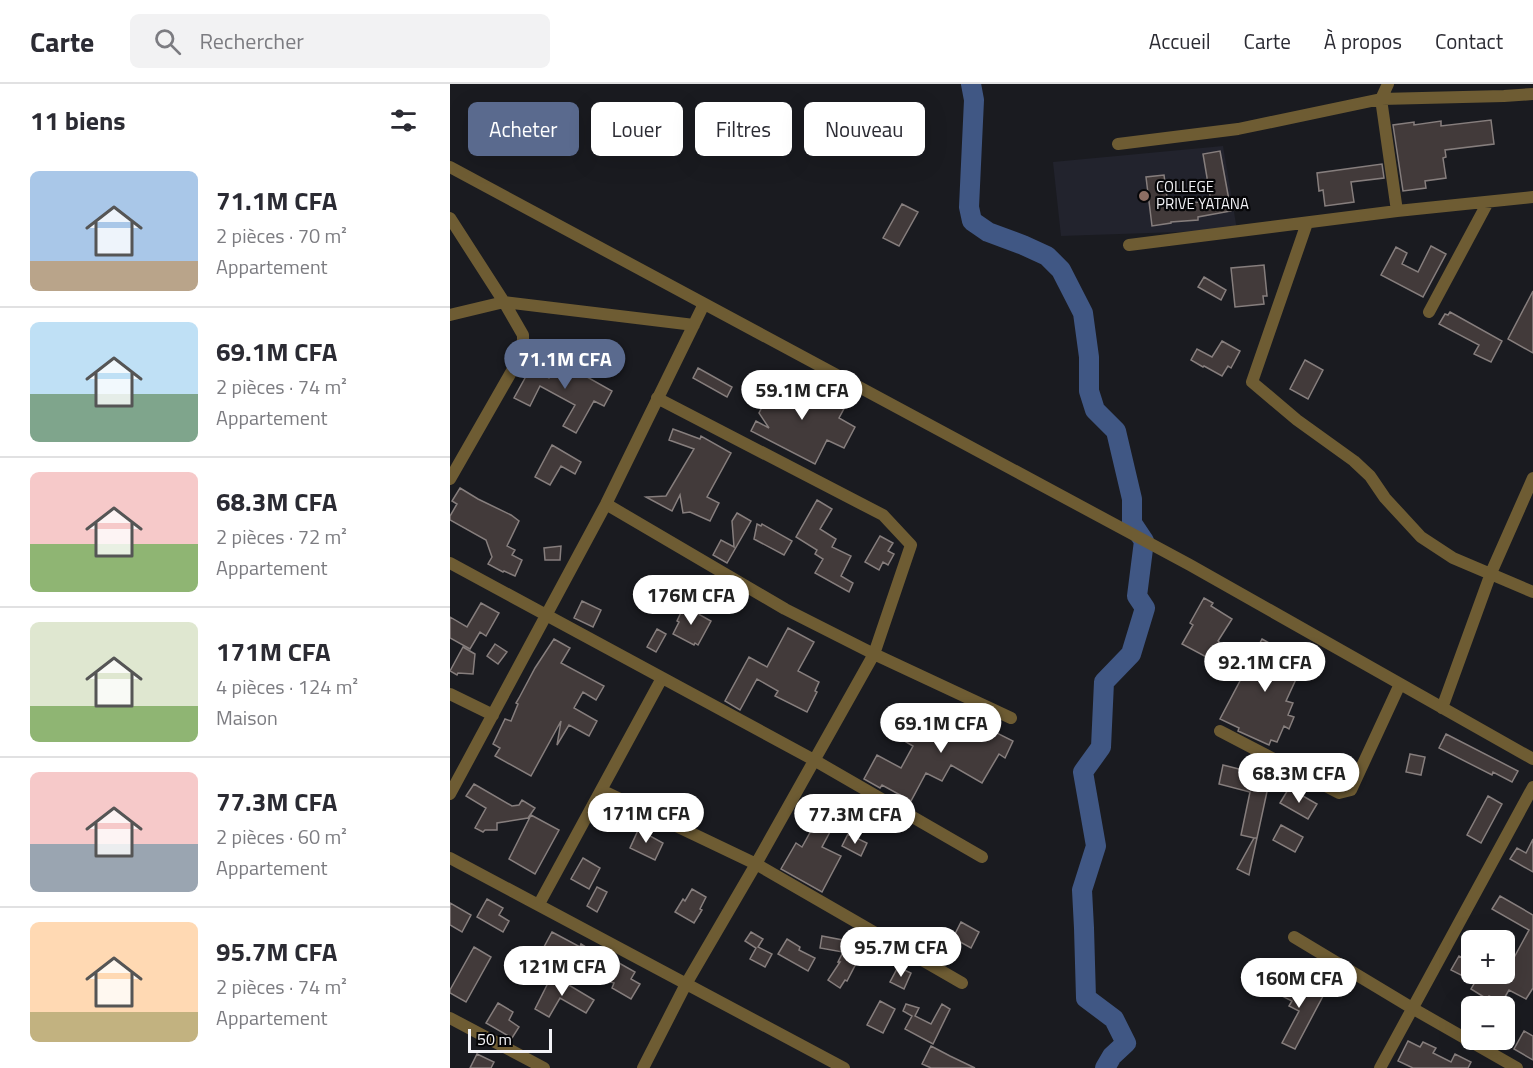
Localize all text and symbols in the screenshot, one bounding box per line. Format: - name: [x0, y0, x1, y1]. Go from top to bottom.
- search box: [130, 14, 550, 68]
- text: Carte: [30, 20, 94, 63]
- text: Rechercher: [199, 24, 304, 58]
- icon: search: [151, 25, 184, 58]
- text: Accueil: [1149, 25, 1211, 57]
- text: Carte: [1244, 25, 1291, 57]
- text: À propos: [1324, 25, 1402, 57]
- text: Contact: [1435, 25, 1503, 57]
- text: 11 biens: [30, 101, 126, 140]
- chip: Acheter: [468, 102, 579, 156]
- chip: Louer: [591, 102, 683, 156]
- chip: Filtres: [695, 102, 792, 156]
- chip: Nouveau: [804, 102, 925, 156]
- icon: filters: [387, 104, 420, 137]
- place label: COLLEGE PRIVE YATANA: [1156, 175, 1249, 215]
- text: 71.1M CFA: [216, 181, 337, 220]
- marker: COLLEGE PRIVE YATANA: [1137, 189, 1151, 203]
- icon: home: [78, 195, 150, 267]
- text: 2 pièces · 70 m²: [216, 220, 347, 251]
- text: Appartement: [216, 251, 328, 282]
- text: 69.1M CFA: [216, 332, 337, 371]
- pin: 71.1M CFA: [496, 339, 634, 390]
- text: 71.1M CFA: [518, 343, 612, 374]
- icon: home: [78, 346, 150, 418]
- pin: 59.1M CFA: [733, 370, 871, 421]
- text: 2 pièces · 74 m²: [216, 371, 347, 402]
- text: 59.1M CFA: [755, 374, 849, 405]
- text: Appartement: [216, 402, 328, 433]
- text: 68.3M CFA: [216, 482, 337, 521]
- icon: home: [78, 496, 150, 568]
- text: 2 pièces · 72 m²: [216, 521, 347, 552]
- text: Appartement: [216, 552, 328, 583]
- pin: 176M CFA: [629, 575, 753, 626]
- text: 176M CFA: [647, 579, 735, 610]
- text: 171M CFA: [216, 632, 331, 671]
- pin: 92.1M CFA: [1196, 642, 1334, 693]
- icon: home: [78, 646, 150, 718]
- text: 92.1M CFA: [1218, 646, 1312, 677]
- text: 4 pièces · 124 m²: [216, 671, 358, 702]
- text: Maison: [216, 702, 278, 733]
- pin: 69.1M CFA: [872, 703, 1010, 754]
- text: 69.1M CFA: [894, 707, 988, 738]
- pin: 68.3M CFA: [1230, 753, 1368, 804]
- text: 68.3M CFA: [1252, 757, 1346, 788]
- text: 77.3M CFA: [216, 782, 337, 821]
- pin: 171M CFA: [584, 793, 708, 844]
- pin: 77.3M CFA: [786, 794, 924, 845]
- icon: home: [78, 796, 150, 868]
- text: 171M CFA: [602, 797, 690, 828]
- text: 77.3M CFA: [808, 798, 902, 829]
- text: 2 pièces · 60 m²: [216, 821, 347, 852]
- text: Appartement: [216, 852, 328, 883]
- pin: 95.7M CFA: [832, 927, 970, 978]
- map controls: [1461, 930, 1515, 1050]
- button: +: [1461, 930, 1515, 984]
- text: 95.7M CFA: [854, 931, 948, 962]
- text: 95.7M CFA: [216, 932, 337, 971]
- icon: home: [78, 946, 150, 1018]
- pin: 121M CFA: [500, 946, 624, 997]
- text: 121M CFA: [518, 950, 606, 981]
- pin: 160M CFA: [1237, 958, 1361, 1009]
- text: 160M CFA: [1255, 962, 1343, 993]
- text: 2 pièces · 74 m²: [216, 971, 347, 1002]
- button: −: [1461, 996, 1515, 1050]
- text: Appartement: [216, 1002, 328, 1033]
- scale bar: [468, 1026, 552, 1054]
- text: 50 m: [477, 1027, 512, 1051]

